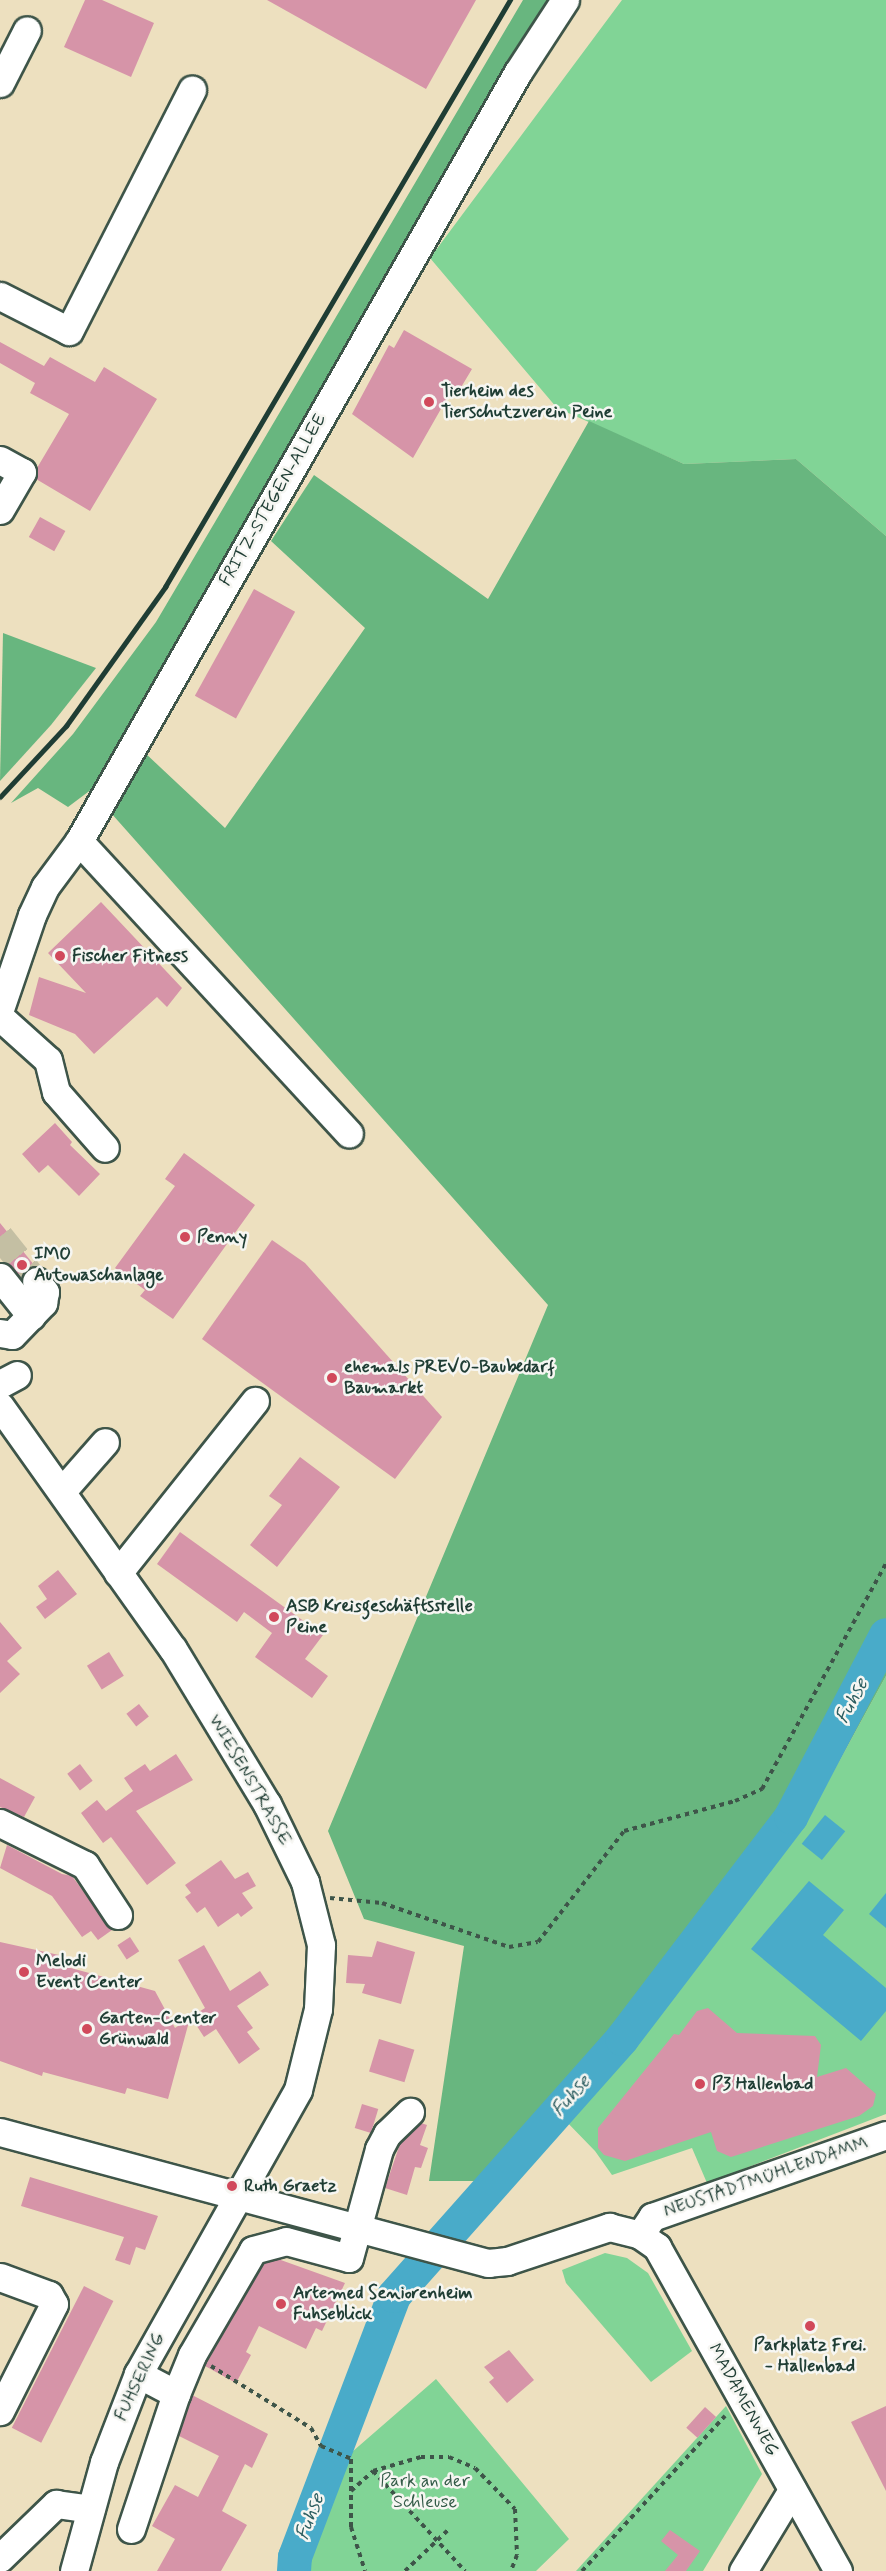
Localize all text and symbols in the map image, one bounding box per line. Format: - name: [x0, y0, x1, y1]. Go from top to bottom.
- place label: Tierheim des Tierschutzverein Peine: [441, 381, 612, 424]
- marker: Tierheim des Tierschutzverein Peine: [422, 395, 436, 409]
- street label: FRITZ-STEGEN-ALLEE: [215, 410, 331, 590]
- place label: Fischer Fitness: [72, 945, 191, 967]
- marker: Fischer Fitness: [53, 949, 67, 963]
- place label: Penny: [197, 1226, 247, 1248]
- marker: Penny: [178, 1230, 192, 1244]
- place label: IMO Autowaschanlage: [34, 1244, 164, 1286]
- marker: IMO Autowaschanlage: [15, 1258, 29, 1272]
- place label: ehemals PREVO-Baubedarf Baumarkt: [344, 1357, 555, 1400]
- marker: ehemals PREVO-Baubedarf Baumarkt: [325, 1371, 339, 1385]
- place label: ASB Kreisgeschäftsstelle Peine: [286, 1596, 475, 1638]
- marker: ASB Kreisgeschäftsstelle Peine: [267, 1610, 281, 1624]
- water label: Fuhse: [830, 1674, 874, 1728]
- street label: WIESENSTRASSE: [204, 1711, 296, 1849]
- place label: Melodi Event Center: [36, 1951, 142, 1994]
- marker: Melodi Event Center: [17, 1965, 31, 1979]
- place label: Garten-Center Grünwald: [99, 2008, 216, 2050]
- marker: Garten-Center Grünwald: [80, 2022, 94, 2036]
- water label: Fuhse: [546, 2070, 596, 2122]
- place label: P3 Hallenbad: [712, 2073, 813, 2095]
- marker: P3 Hallenbad: [693, 2077, 707, 2091]
- street label: NEUSTADTMÜHLENDAMM: [661, 2132, 871, 2222]
- place label: Ruth Graetz: [244, 2175, 337, 2197]
- marker: Ruth Graetz: [225, 2179, 239, 2193]
- place label: Artemed Seniorenheim Fuhseblick: [293, 2283, 470, 2326]
- marker: Artemed Seniorenheim Fuhseblick: [274, 2297, 288, 2311]
- marker: Parkplatz Frei. - Hallenbad: [803, 2319, 817, 2333]
- street label: FUHSERING: [110, 2329, 170, 2425]
- place label: Parkplatz Frei. - Hallenbad: [755, 2335, 865, 2378]
- street label: MADAMENWEG: [703, 2340, 783, 2460]
- park label: Park an der Schleuse: [381, 2471, 469, 2514]
- water label: Fuhse: [290, 2491, 330, 2543]

